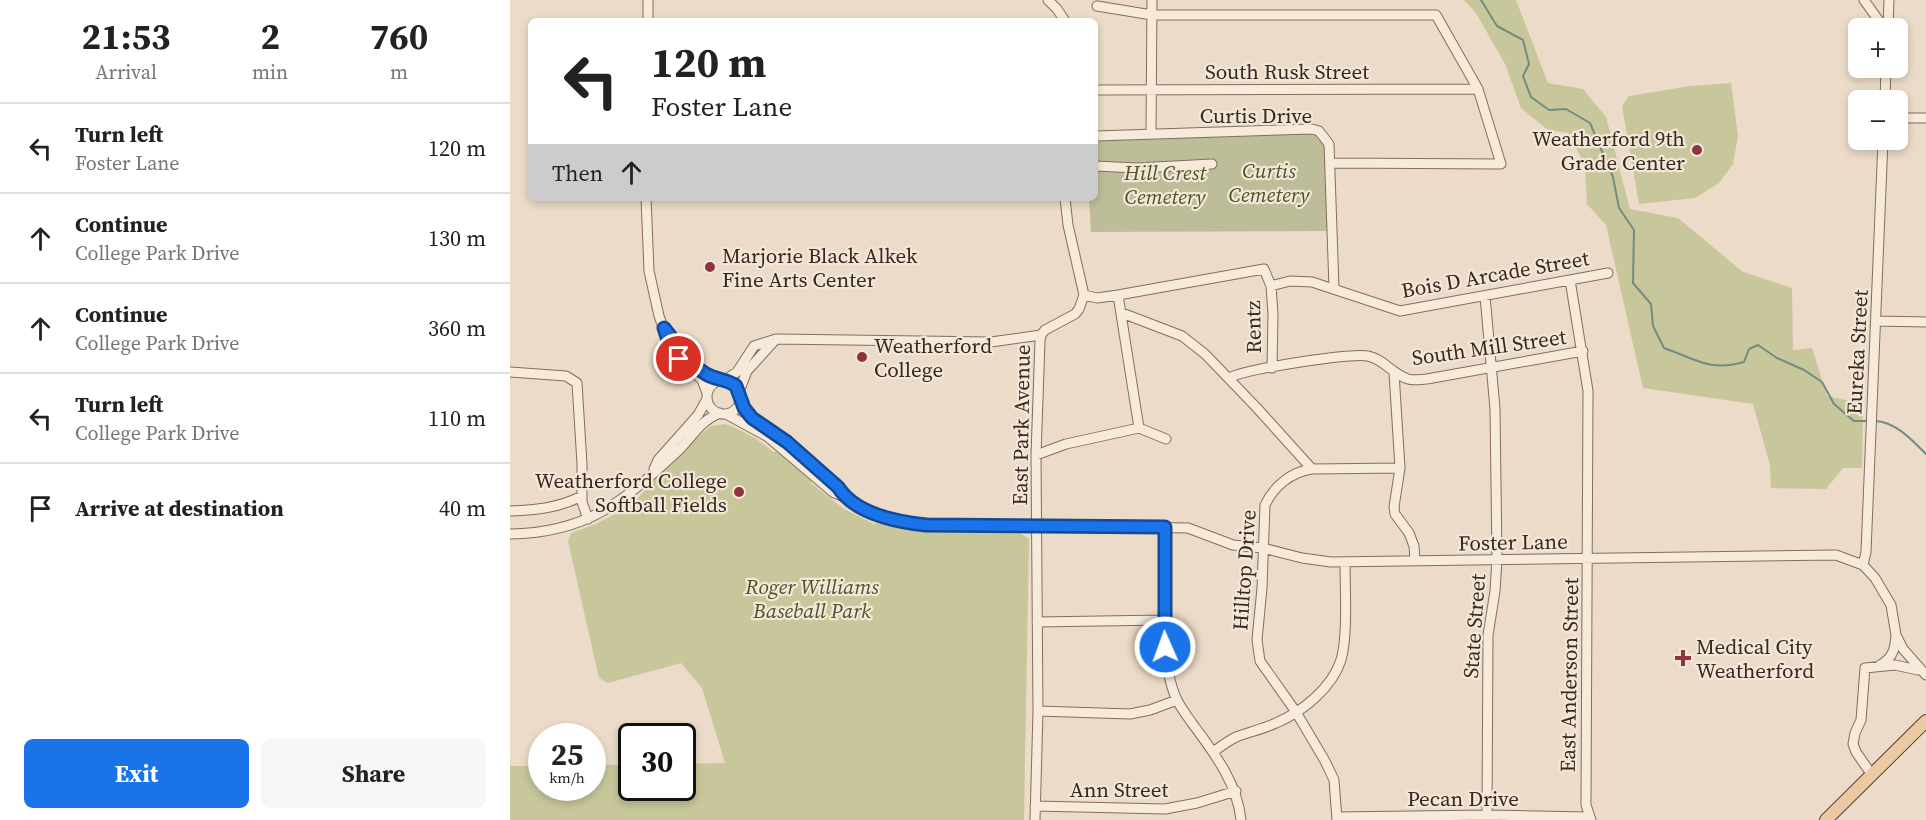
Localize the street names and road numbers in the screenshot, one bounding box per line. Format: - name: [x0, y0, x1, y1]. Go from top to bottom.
- street label: South Rusk Street: [1205, 57, 1369, 86]
- street label: Curtis Drive: [1200, 101, 1312, 130]
- street label: Bois D Arcade Street: [1399, 243, 1591, 305]
- street label: Eureka Street: [1839, 289, 1875, 415]
- street label: Rentz: [1238, 300, 1268, 354]
- street label: South Mill Street: [1410, 322, 1568, 372]
- street label: East Park Avenue: [1005, 344, 1037, 506]
- street label: Hilltop Drive: [1225, 509, 1263, 631]
- street label: Foster Lane: [1458, 527, 1568, 557]
- street label: State Street: [1456, 573, 1492, 679]
- street label: East Anderson Street: [1553, 577, 1585, 773]
- street label: Ann Street: [1070, 775, 1168, 804]
- street label: Pecan Drive: [1407, 784, 1519, 813]

